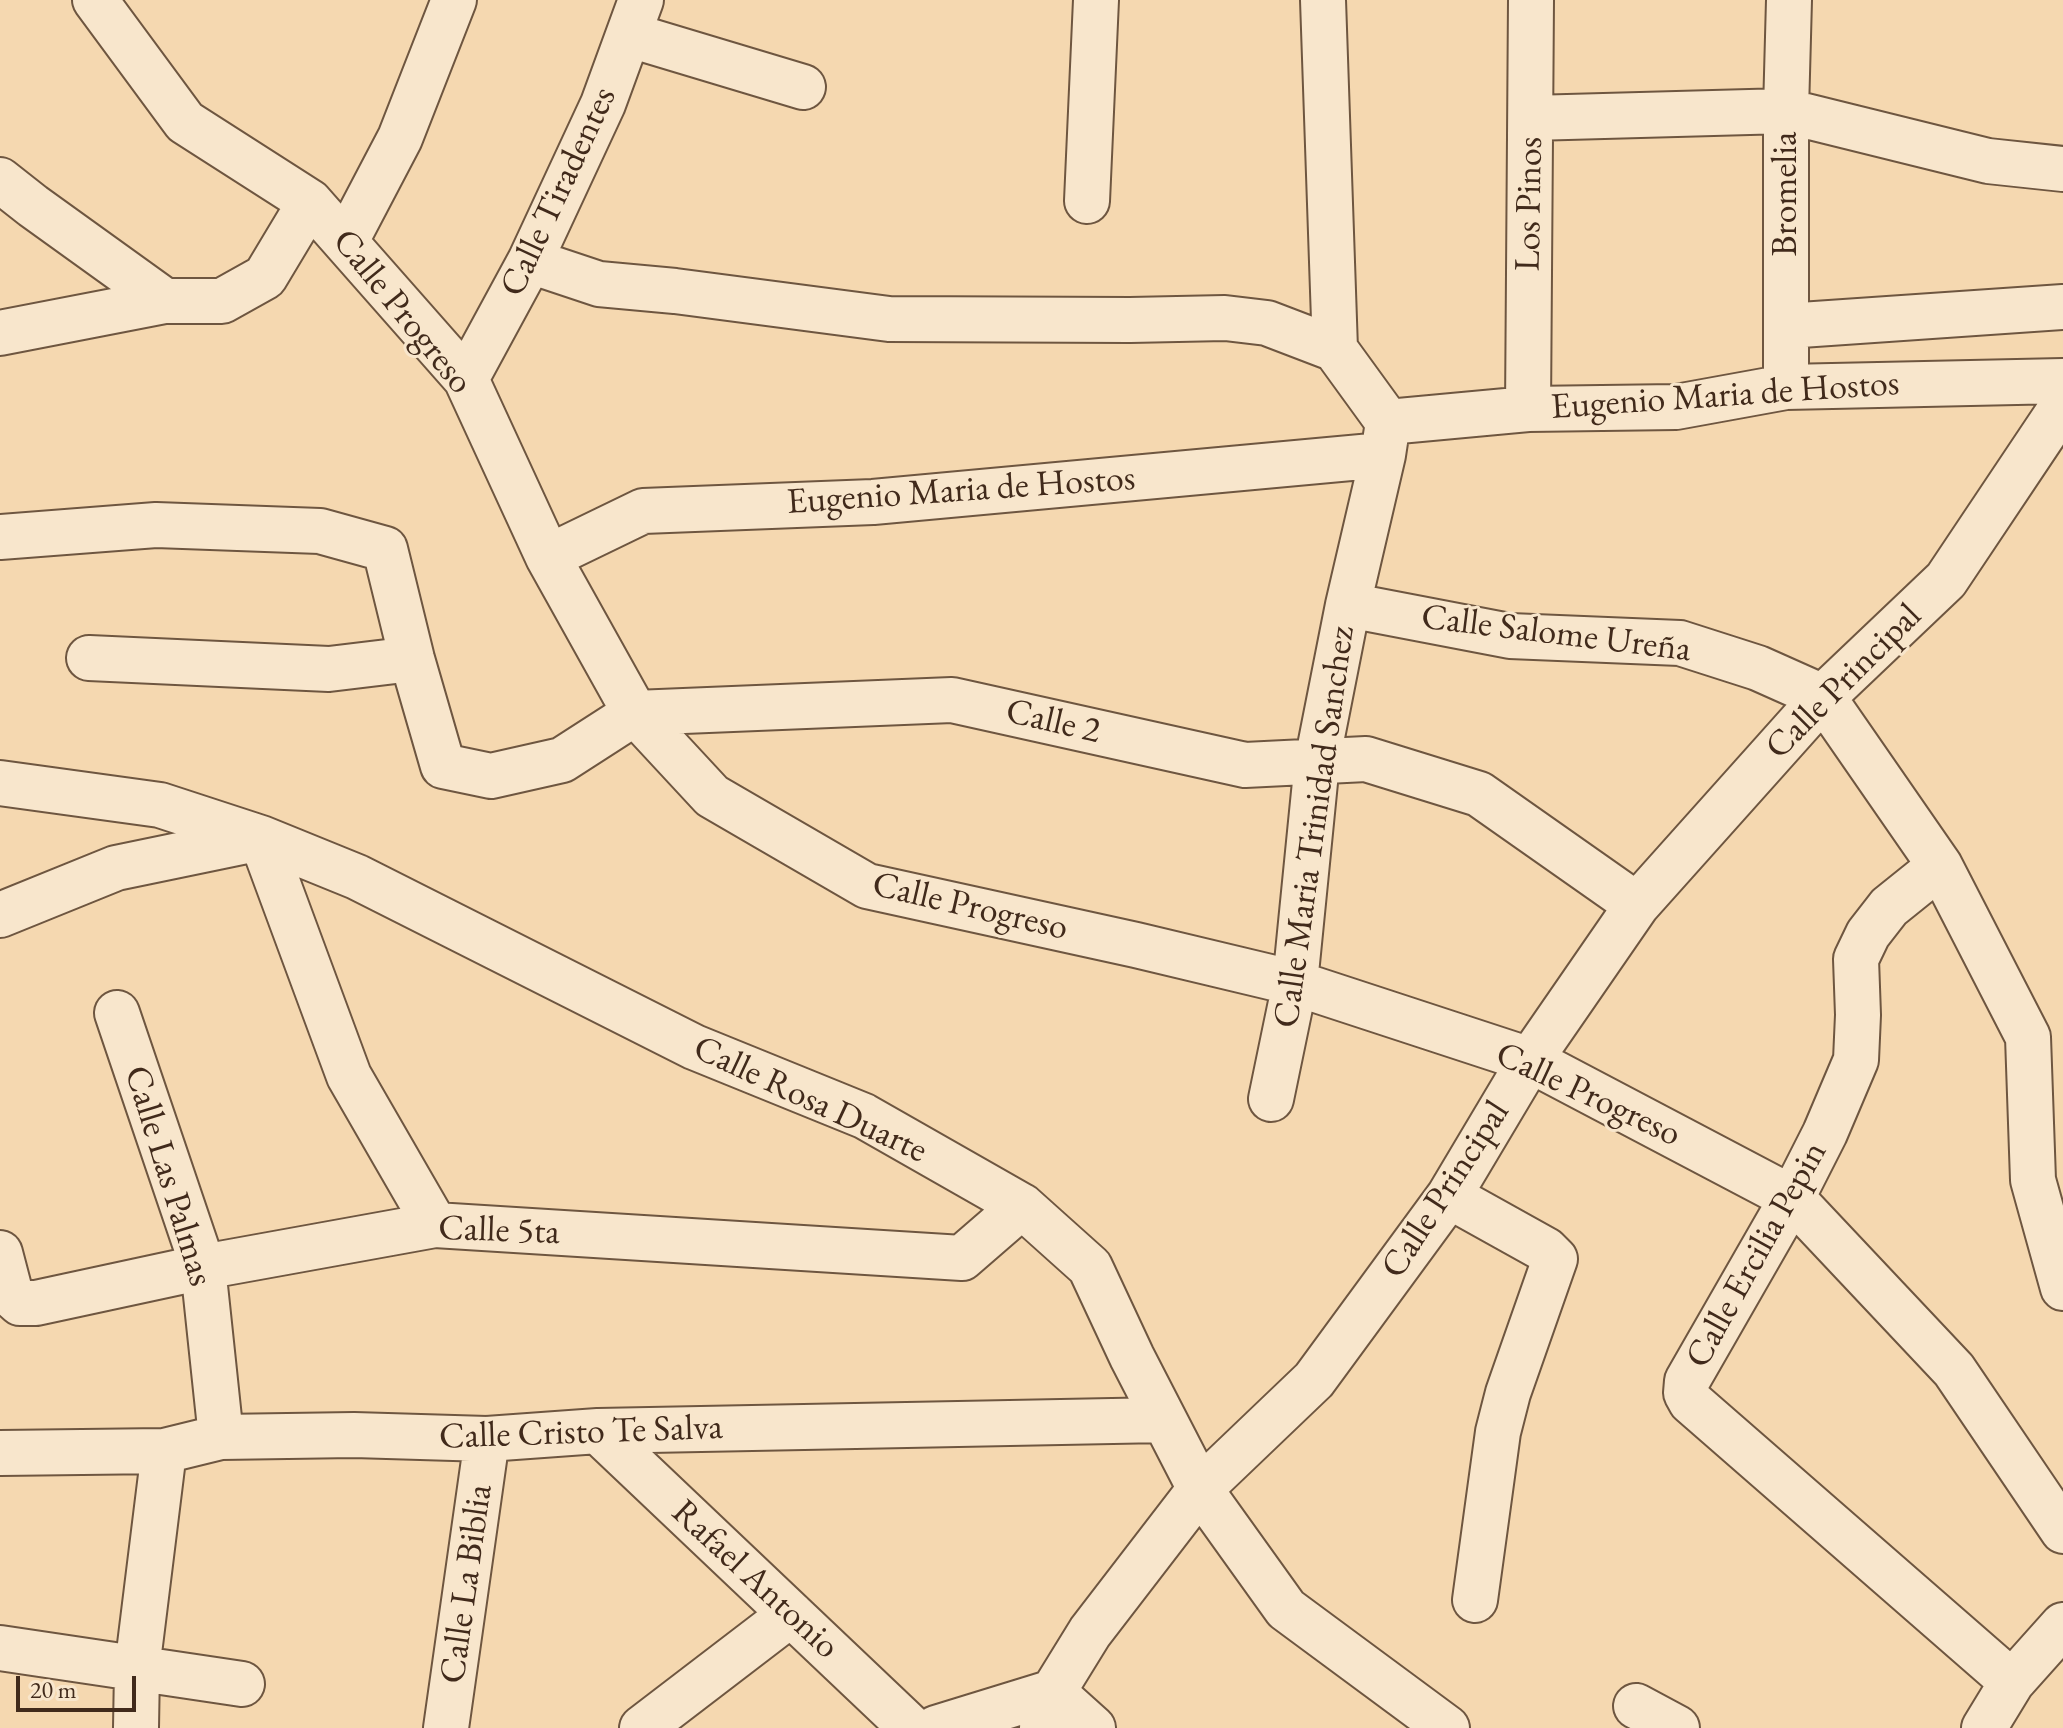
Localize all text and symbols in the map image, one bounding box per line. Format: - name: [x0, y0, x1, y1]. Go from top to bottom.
- street label: Calle Tiradentes: [492, 80, 626, 304]
- street label: Bromelia: [1764, 132, 1808, 256]
- street label: Los Pinos: [1507, 136, 1553, 272]
- street label: Calle Progreso: [322, 221, 482, 403]
- street label: Eugenio Maria de Hostos: [1549, 362, 1901, 430]
- street label: Eugenio Maria de Hostos: [785, 457, 1137, 525]
- street label: Calle Principal: [1757, 595, 1931, 769]
- street label: Calle Salome Ureña: [1419, 596, 1693, 672]
- street label: Calle Maria Trinidad Sanchez: [1265, 623, 1365, 1031]
- street label: Calle 2: [1002, 690, 1104, 754]
- street label: Calle Progreso: [868, 864, 1072, 950]
- street label: Calle Rosa Duarte: [686, 1027, 934, 1173]
- street label: Calle Progreso: [1489, 1033, 1687, 1157]
- street label: Calle Las Palmas: [114, 1061, 222, 1291]
- street label: Calle Principal: [1373, 1093, 1519, 1287]
- street label: Calle Ercilia Pepin: [1677, 1134, 1837, 1376]
- street label: Calle 5ta: [438, 1207, 560, 1255]
- street label: Calle Cristo Te Salva: [438, 1406, 724, 1460]
- street label: Calle La Biblia: [432, 1482, 502, 1686]
- street label: Rafael Antonio: [662, 1491, 848, 1669]
- scale bar: [20, 1660, 140, 1710]
- text: 20 m: [30, 1674, 77, 1705]

